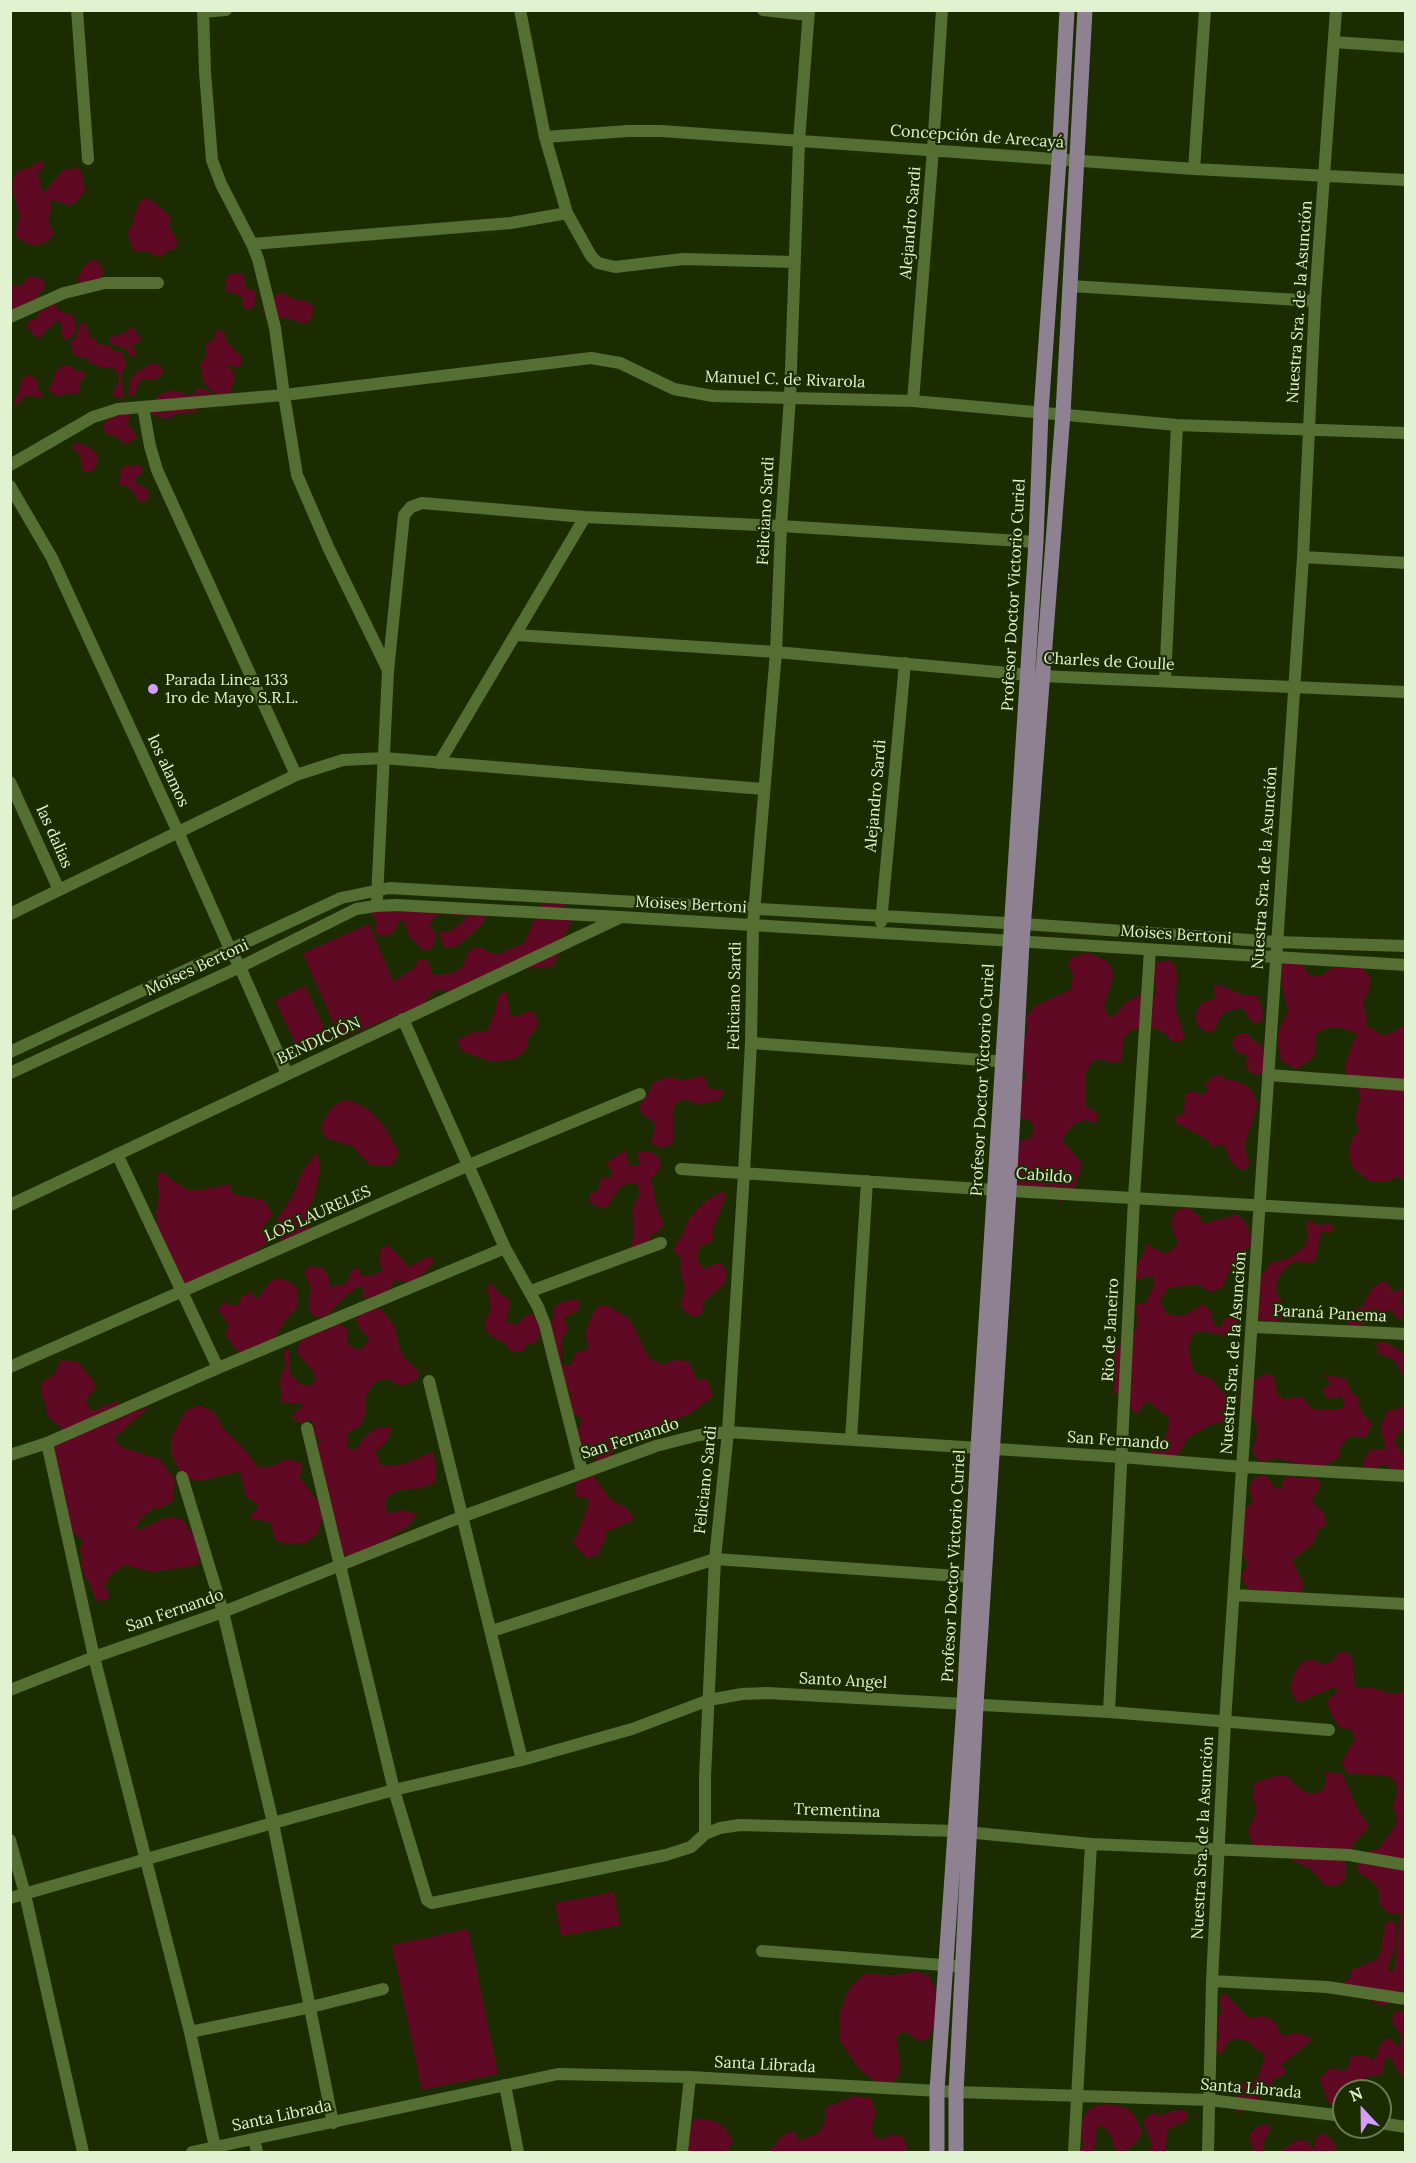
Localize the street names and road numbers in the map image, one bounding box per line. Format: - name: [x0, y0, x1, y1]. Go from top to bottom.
- street label: Concepción de Arecayá: [889, 121, 1065, 153]
- street label: Alejandro Sardi: [896, 166, 926, 280]
- street label: Nuestra Sra. de la Asunción: [1283, 200, 1317, 404]
- street label: Manuel C. de Rivarola: [704, 368, 866, 392]
- street label: Feliciano Sardi: [754, 456, 778, 566]
- street label: Profesor Doctor Victorio Curiel: [998, 478, 1030, 712]
- street label: Charles de Goulle: [1043, 649, 1175, 675]
- street label: los alamos: [143, 732, 193, 810]
- street label: Alejandro Sardi: [861, 739, 891, 853]
- street label: Nuestra Sra. de la Asunción: [1248, 766, 1282, 970]
- street label: las dalias: [32, 803, 76, 871]
- street label: Moises Bertoni: [635, 892, 747, 918]
- street label: Moises Bertoni: [1120, 922, 1232, 948]
- street label: Moises Bertoni: [142, 936, 252, 1000]
- street label: Feliciano Sardi: [724, 941, 746, 1051]
- street label: Profesor Doctor Victorio Curiel: [967, 963, 999, 1197]
- street label: BENDICIÓN: [274, 1013, 364, 1069]
- street label: Cabildo: [1015, 1164, 1073, 1188]
- street label: LOS LAURELES: [262, 1182, 374, 1246]
- street label: Nuestra Sra. de la Asunción: [1217, 1251, 1251, 1455]
- street label: Rio de Janeiro: [1099, 1278, 1123, 1382]
- street label: Paraná Panema: [1273, 1301, 1387, 1327]
- street label: San Fernando: [579, 1414, 681, 1464]
- street label: Feliciano Sardi: [691, 1425, 721, 1535]
- street label: San Fernando: [1066, 1428, 1170, 1454]
- street label: Profesor Doctor Victorio Curiel: [938, 1449, 970, 1683]
- street label: San Fernando: [124, 1585, 226, 1637]
- street label: Santo Angel: [798, 1669, 888, 1693]
- street label: Nuestra Sra. de la Asunción: [1188, 1736, 1218, 1940]
- street label: Trementina: [793, 1800, 881, 1822]
- street label: Santa Librada: [714, 2053, 816, 2077]
- street label: Santa Librada: [1200, 2075, 1302, 2103]
- street label: Santa Librada: [230, 2096, 334, 2136]

